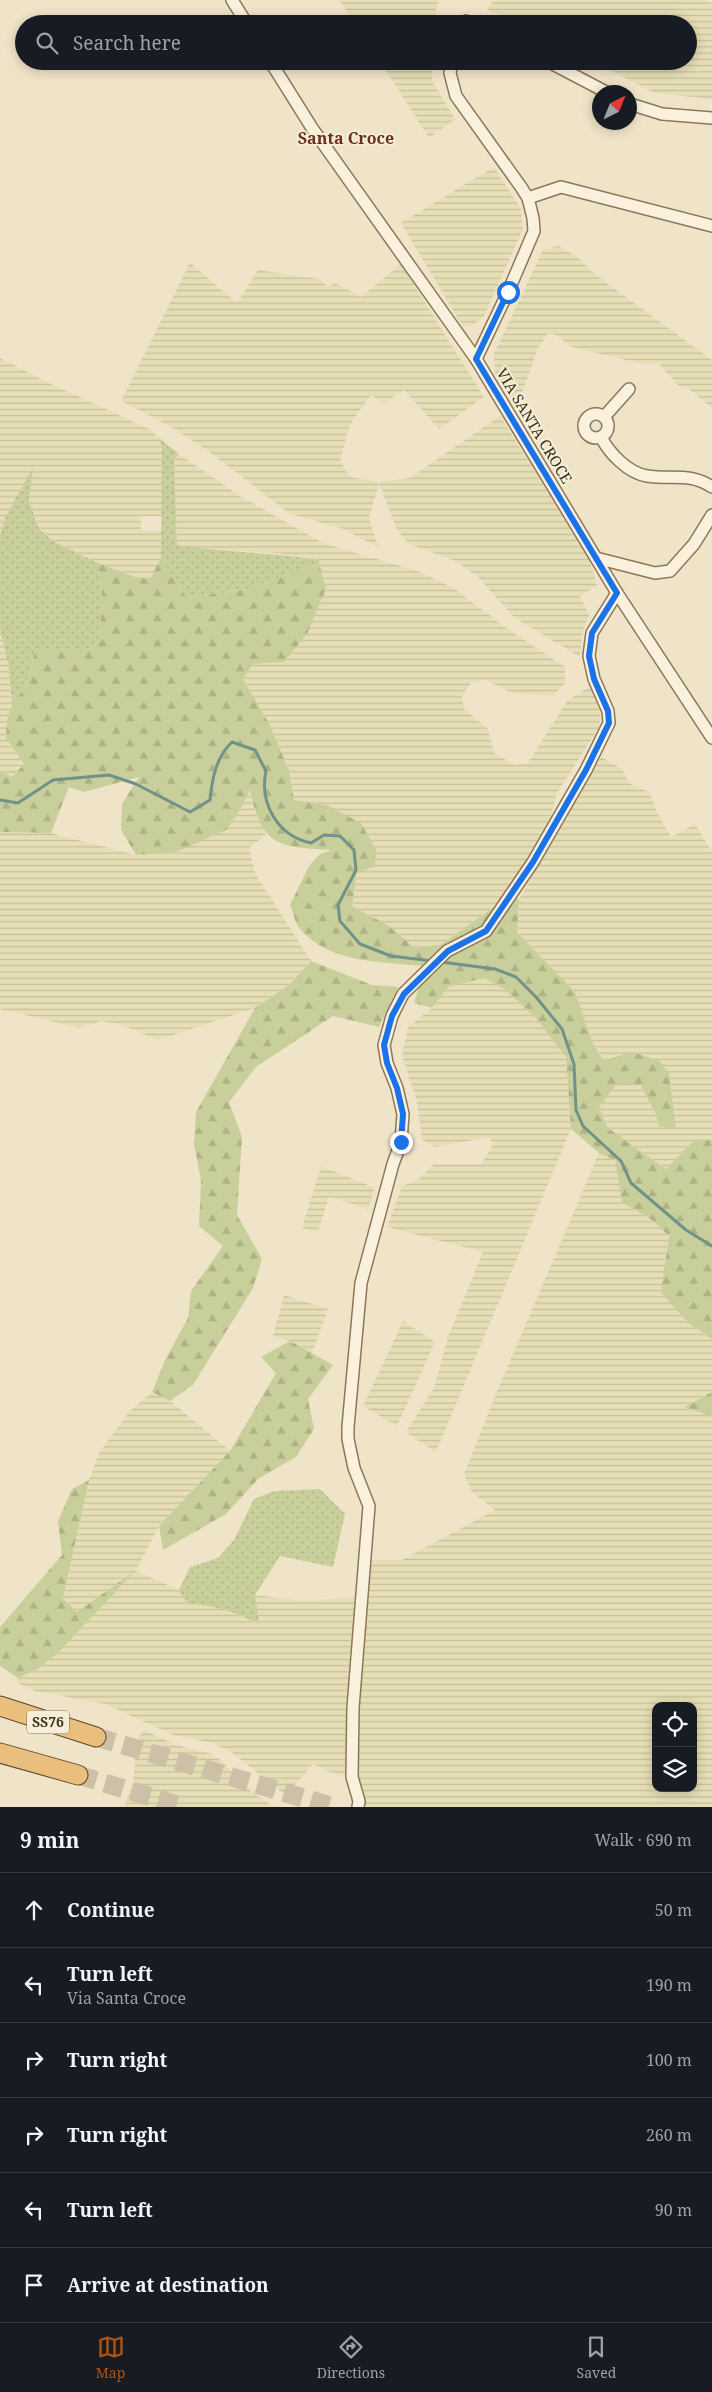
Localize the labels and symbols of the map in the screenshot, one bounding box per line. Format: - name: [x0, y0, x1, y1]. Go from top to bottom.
- north arrow: [592, 85, 637, 130]
- district label: Santa Croce: [298, 127, 394, 149]
- route start: [497, 281, 520, 304]
- street label: VIA SANTA CROCE: [492, 364, 577, 487]
- route end: [390, 1131, 413, 1154]
- road number: SS76: [27, 1710, 69, 1734]

